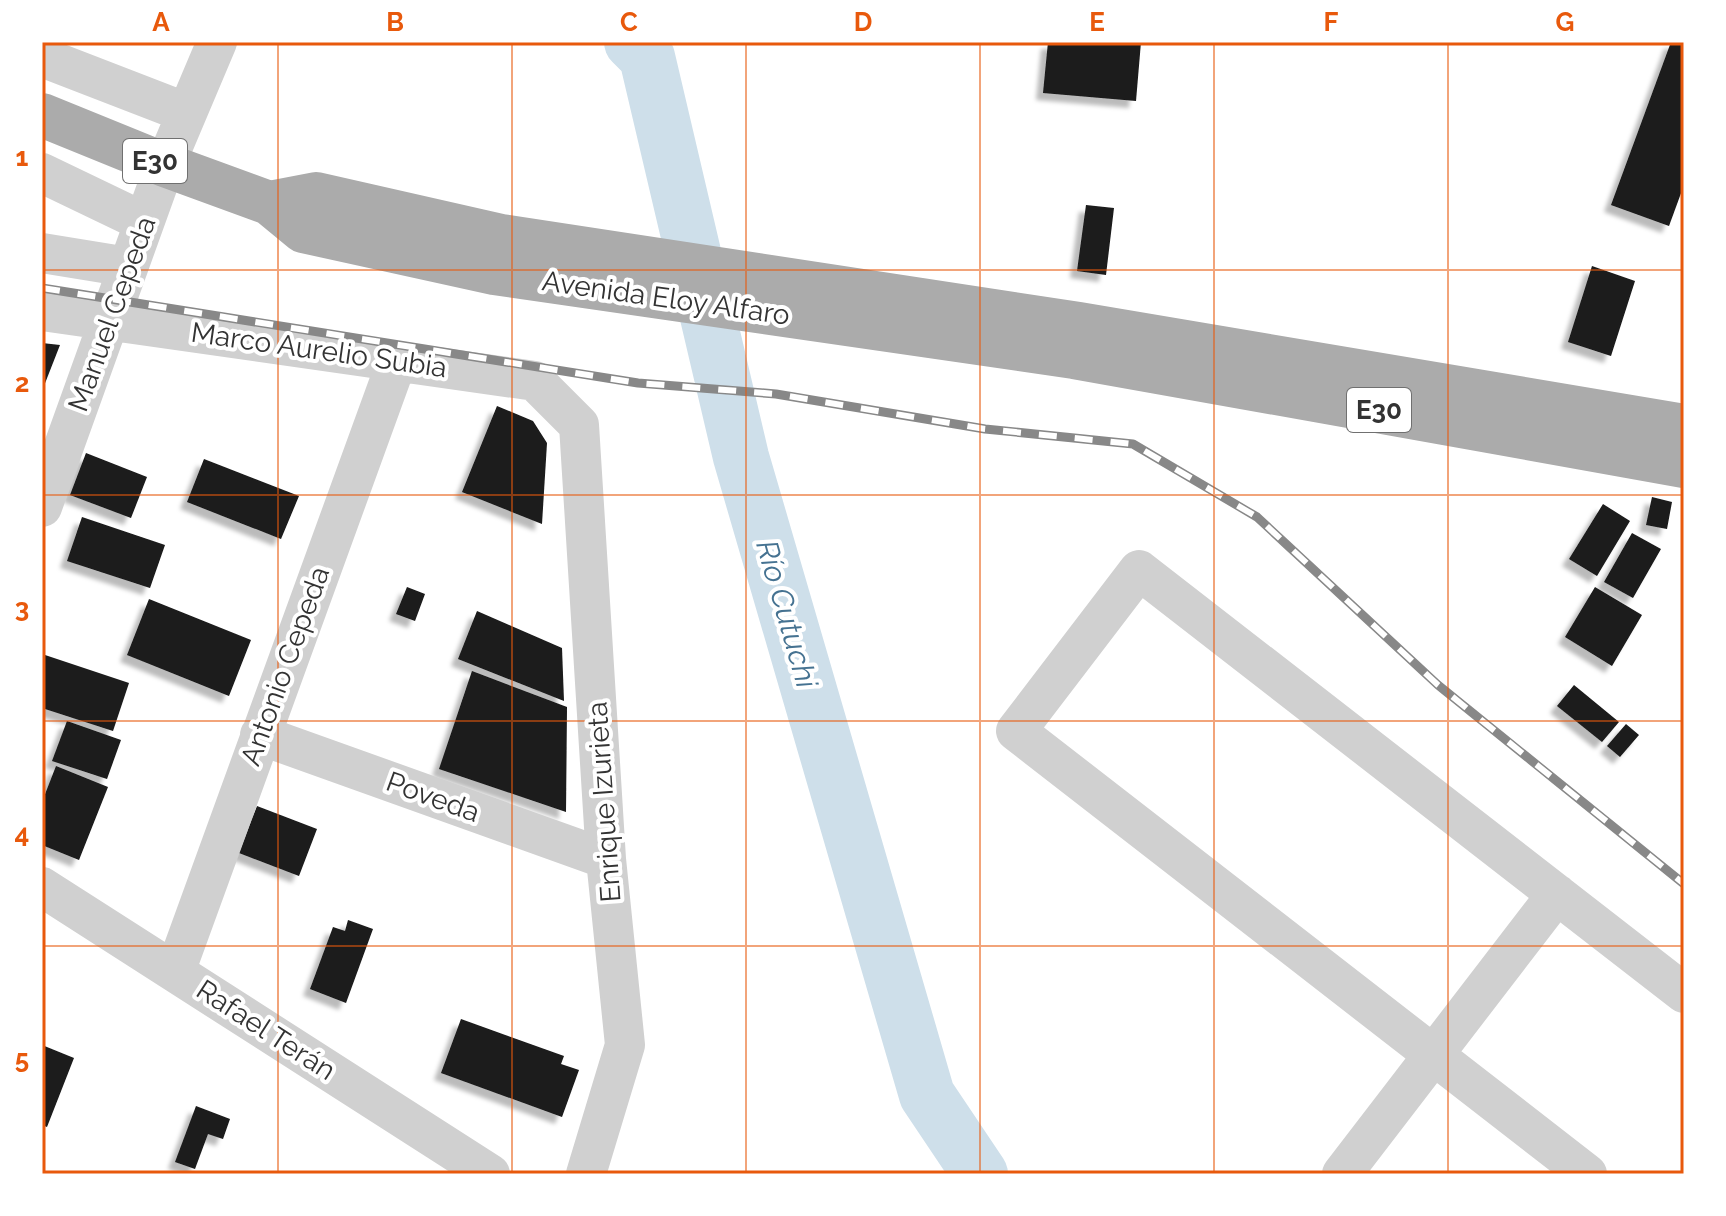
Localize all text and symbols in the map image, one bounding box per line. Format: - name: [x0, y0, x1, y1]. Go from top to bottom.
- text: A: [152, 7, 170, 37]
- text: B: [386, 7, 404, 37]
- text: C: [620, 7, 638, 37]
- text: D: [854, 7, 872, 37]
- text: E: [1089, 7, 1105, 37]
- text: F: [1324, 7, 1339, 37]
- text: G: [1556, 7, 1574, 37]
- road number: E30: [123, 139, 187, 183]
- text: 1: [16, 142, 29, 172]
- street label: Manuel Cepeda: [61, 212, 163, 416]
- street label: Avenida Eloy Alfaro: [540, 264, 792, 332]
- street label: Marco Aurelio Subia: [189, 316, 449, 384]
- text: 2: [15, 368, 29, 398]
- road number: E30: [1347, 388, 1411, 432]
- water label: Río Cutuchi: [749, 536, 825, 692]
- street label: Antonio Cepeda: [234, 562, 336, 770]
- text: 3: [15, 593, 29, 623]
- street label: Enrique Izurieta: [581, 701, 627, 903]
- street label: Poveda: [382, 765, 484, 829]
- text: 4: [15, 819, 29, 849]
- street label: Rafael Terán: [190, 973, 342, 1087]
- text: 5: [15, 1044, 29, 1074]

